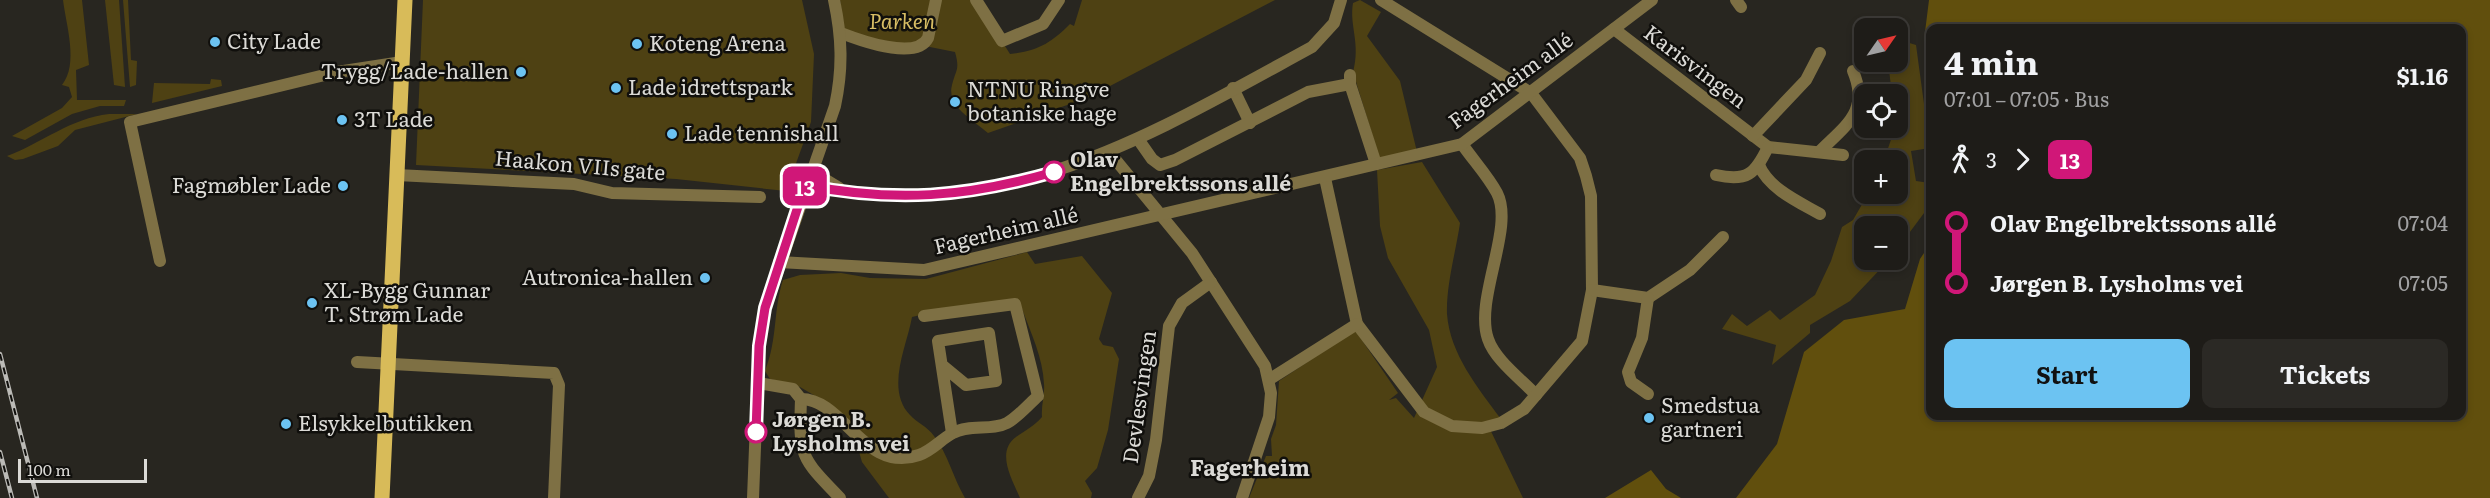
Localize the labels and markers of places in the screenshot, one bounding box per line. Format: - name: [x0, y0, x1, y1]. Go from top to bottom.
- place label: City Lade: [227, 24, 321, 55]
- place label: Koteng Arena: [649, 26, 787, 57]
- marker: City Lade: [208, 35, 222, 49]
- marker: Koteng Arena: [630, 37, 644, 51]
- place label: Trygg/Lade-hallen: [321, 54, 509, 85]
- marker: Trygg/Lade-hallen: [514, 65, 528, 79]
- place label: Lade idrettspark: [628, 70, 793, 101]
- place label: NTNU Ringve botaniske hage: [967, 72, 1117, 127]
- marker: Lade idrettspark: [609, 81, 623, 95]
- marker: NTNU Ringve botaniske hage: [948, 95, 962, 109]
- place label: 3T Lade: [354, 102, 433, 133]
- marker: 3T Lade: [335, 113, 349, 127]
- place label: Lade tennishall: [684, 116, 839, 147]
- marker: Lade tennishall: [665, 127, 679, 141]
- place label: Olav Engelbrektssons allé: [1070, 142, 1291, 197]
- marker: Olav Engelbrektssons allé: [1043, 161, 1065, 183]
- place label: Fagmøbler Lade: [172, 168, 331, 199]
- marker: Fagmøbler Lade: [336, 179, 350, 193]
- place label: Autronica-hallen: [522, 260, 693, 291]
- marker: Autronica-hallen: [698, 271, 712, 285]
- place label: XL-Bygg Gunnar T. Strøm Lade: [324, 273, 490, 328]
- marker: XL-Bygg Gunnar T. Strøm Lade: [305, 296, 319, 310]
- place label: Smedstua gartneri: [1661, 388, 1760, 443]
- place label: Jørgen B. Lysholms vei: [772, 402, 910, 457]
- place label: Elsykkelbutikken: [298, 406, 473, 437]
- marker: Smedstua gartneri: [1642, 411, 1656, 425]
- marker: Elsykkelbutikken: [279, 417, 293, 431]
- marker: Jørgen B. Lysholms vei: [745, 421, 767, 443]

